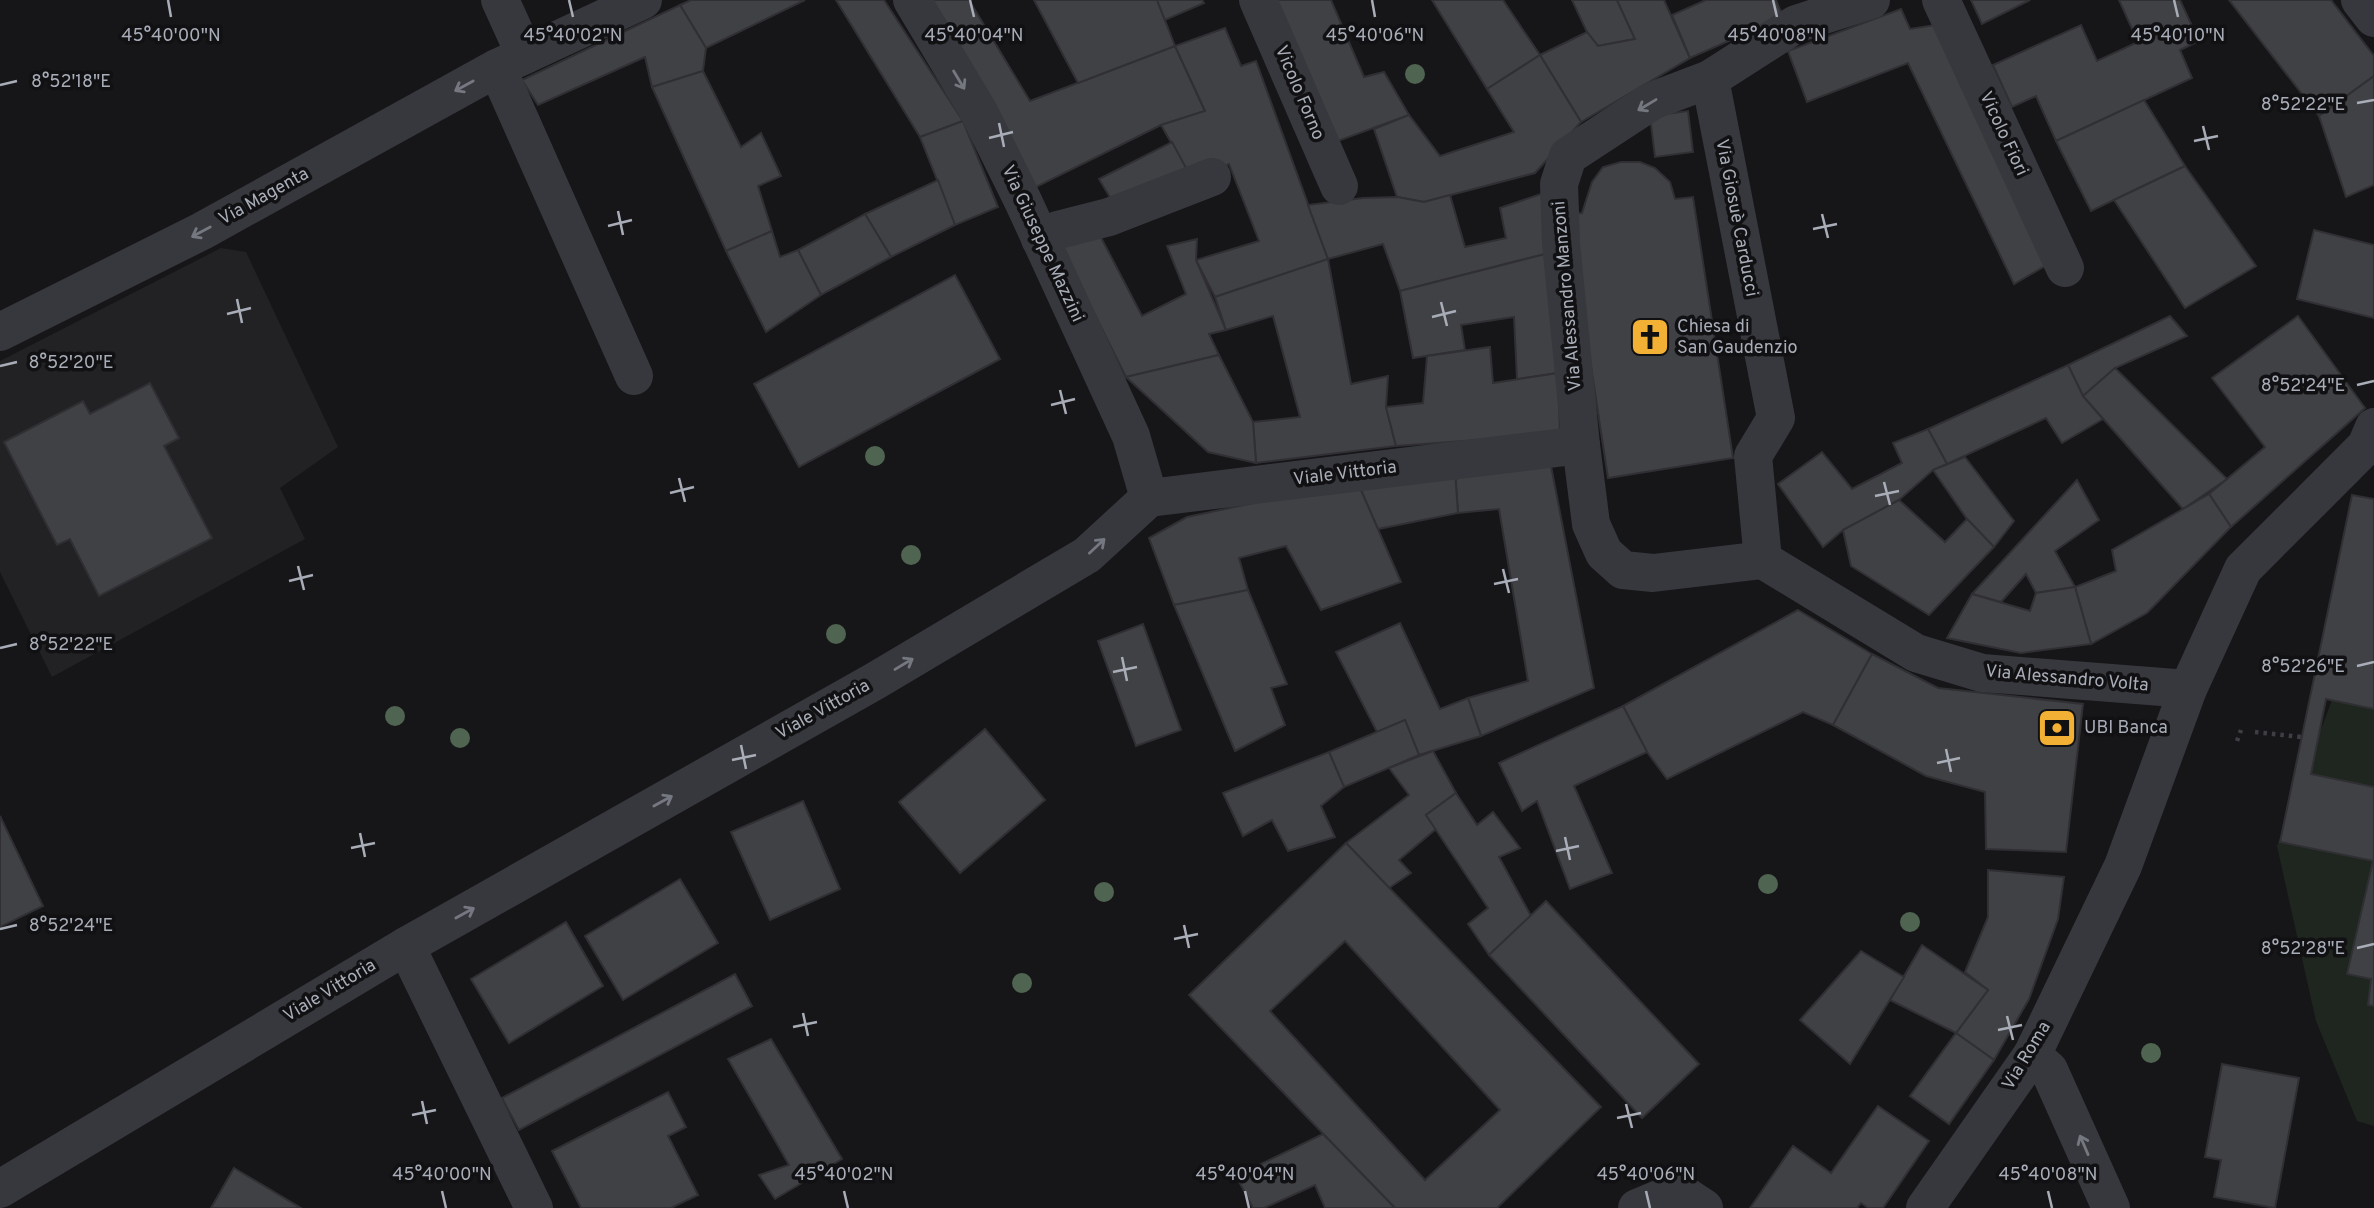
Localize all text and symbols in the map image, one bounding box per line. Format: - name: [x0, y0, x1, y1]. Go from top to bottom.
- text: 45°40'00"N: [121, 25, 221, 48]
- text: 45°40'02"N: [524, 25, 622, 48]
- text: 45°40'04"N: [924, 25, 1024, 48]
- text: 45°40'06"N: [1326, 25, 1424, 48]
- text: 45°40'08"N: [1728, 25, 1826, 48]
- text: 45°40'10"N: [2131, 25, 2225, 48]
- street label: Vicolo Forno: [1269, 42, 1329, 144]
- one-way arrow: [953, 69, 967, 89]
- text: 8°52'18"E: [31, 71, 111, 94]
- one-way arrow: [455, 79, 475, 93]
- street label: Vicolo Fiori: [1973, 88, 2033, 180]
- text: 8°52'22"E: [2261, 94, 2345, 117]
- one-way arrow: [1637, 98, 1657, 112]
- street label: Via Giosuè Carducci: [1709, 137, 1763, 299]
- street label: Via Giuseppe Mazzini: [996, 162, 1088, 326]
- street label: Via Magenta: [215, 163, 313, 231]
- street label: Via Alessandro Manzoni: [1548, 200, 1588, 392]
- one-way arrow: [191, 225, 212, 239]
- church icon: Chiesa di San Gaudenzio: [1629, 316, 1671, 358]
- place label: Chiesa di San Gaudenzio: [1677, 316, 1798, 360]
- text: 8°52'20"E: [29, 352, 113, 375]
- text: 8°52'24"E: [2261, 375, 2345, 398]
- street label: Viale Vittoria: [1292, 456, 1398, 492]
- one-way arrow: [1088, 537, 1105, 554]
- text: 8°52'22"E: [29, 634, 113, 657]
- text: 8°52'26"E: [2261, 656, 2345, 679]
- one-way arrow: [893, 657, 913, 671]
- street label: Via Alessandro Volta: [1984, 660, 2150, 698]
- street label: Viale Vittoria: [772, 675, 874, 745]
- bank icon: UBI Banca: [2036, 707, 2078, 749]
- place label: UBI Banca: [2084, 717, 2168, 740]
- one-way arrow: [653, 794, 673, 808]
- one-way arrow: [454, 906, 475, 919]
- text: 8°52'24"E: [29, 915, 113, 938]
- text: 8°52'28"E: [2261, 938, 2345, 961]
- street label: Viale Vittoria: [279, 954, 381, 1028]
- street label: Via Roma: [1997, 1017, 2057, 1095]
- one-way arrow: [2077, 1135, 2090, 1156]
- text: 45°40'00"N: [392, 1164, 492, 1187]
- text: 45°40'02"N: [795, 1164, 893, 1187]
- text: 45°40'04"N: [1195, 1164, 1295, 1187]
- text: 45°40'06"N: [1597, 1164, 1695, 1187]
- text: 45°40'08"N: [1999, 1164, 2097, 1187]

